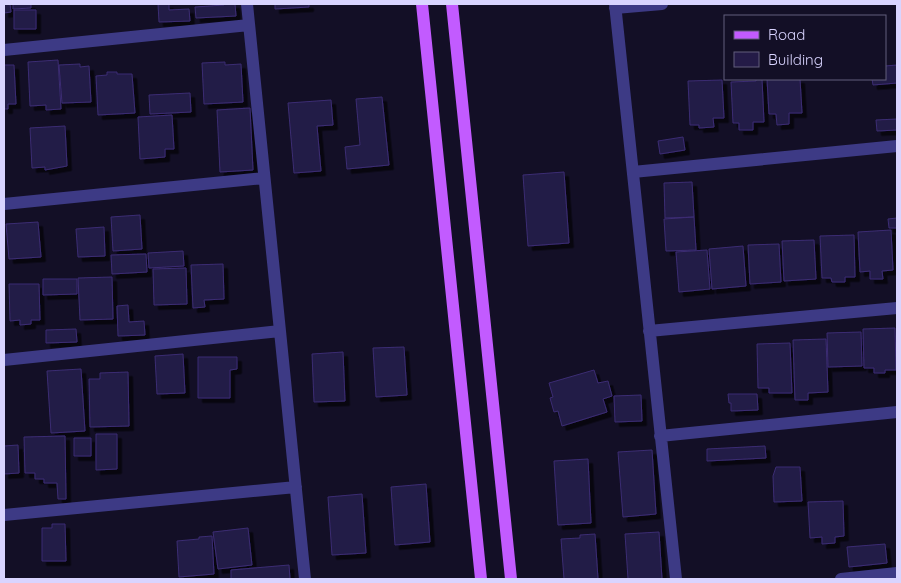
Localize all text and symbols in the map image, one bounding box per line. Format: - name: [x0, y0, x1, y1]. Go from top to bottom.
- legend: [724, 15, 886, 80]
- text: Road: [768, 25, 805, 44]
- text: Building: [768, 50, 823, 69]

